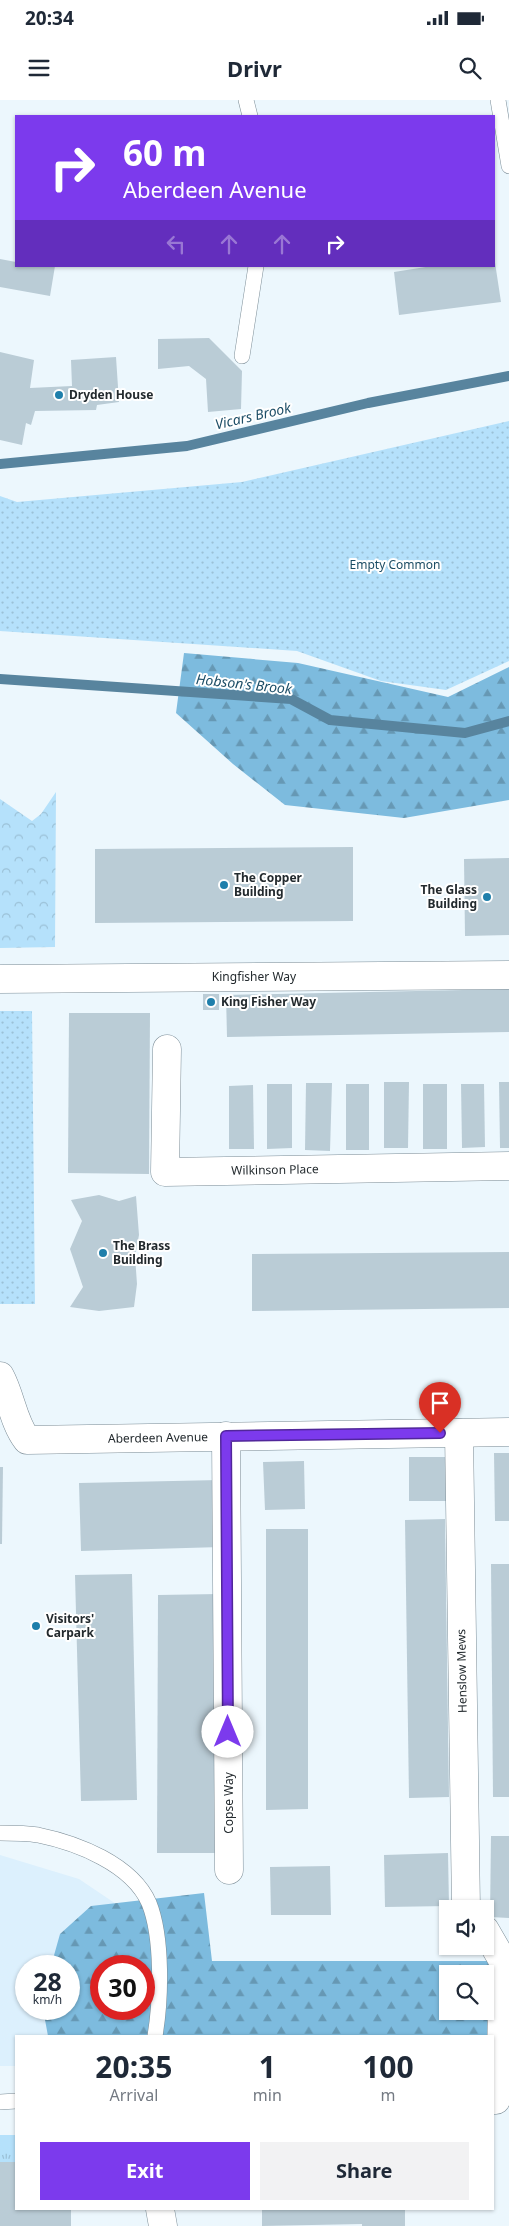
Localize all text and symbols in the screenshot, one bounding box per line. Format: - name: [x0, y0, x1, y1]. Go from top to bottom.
- text: 20:34: [25, 5, 74, 31]
- text: Drivr: [227, 53, 282, 83]
- icon: menu: [25, 54, 53, 82]
- icon: search: [456, 54, 484, 82]
- text: 60 m: [123, 129, 206, 176]
- icon: right: [40, 135, 105, 200]
- text: Aberdeen Avenue: [123, 174, 307, 204]
- icon: left: [162, 230, 190, 258]
- icon: ahead: [215, 230, 243, 258]
- icon: ahead: [268, 230, 296, 258]
- icon: right: [321, 230, 349, 258]
- place label: Dryden House: [69, 386, 153, 403]
- marker: Dryden House: [53, 389, 65, 401]
- water label: Vicars Brook: [213, 397, 294, 433]
- park label: Empty Common: [350, 556, 440, 573]
- water label: Hobson's Brook: [195, 669, 294, 698]
- place label: The Copper Building: [234, 869, 303, 900]
- marker: The Copper Building: [218, 879, 230, 891]
- place label: The Glass Building: [420, 881, 477, 912]
- marker: The Glass Building: [481, 891, 493, 903]
- street label: Kingfisher Way: [212, 968, 297, 985]
- place label: King Fisher Way: [221, 993, 316, 1010]
- marker: King Fisher Way: [205, 996, 217, 1008]
- street label: Wilkinson Place: [231, 1160, 319, 1179]
- place label: The Brass Building: [113, 1237, 170, 1268]
- marker: The Brass Building: [97, 1247, 109, 1259]
- pin: [419, 1382, 461, 1433]
- icon: arrive: [426, 1389, 454, 1417]
- street label: Aberdeen Avenue: [108, 1428, 208, 1447]
- place label: Visitors' Carpark: [46, 1610, 94, 1641]
- marker: Visitors' Carpark: [30, 1620, 42, 1632]
- street label: Henslow Mews: [452, 1629, 471, 1713]
- position arrow: [201, 1705, 253, 1757]
- street label: Copse Way: [220, 1771, 237, 1834]
- map controls: [439, 1900, 494, 2020]
- button: sound: [439, 1900, 494, 1955]
- speed limit sign: 30: [90, 1955, 155, 2020]
- text: 28: [33, 1964, 62, 1998]
- button: search: [439, 1965, 494, 2020]
- text: km/h: [33, 1991, 62, 2008]
- text: 20:35: [95, 2046, 172, 2087]
- text: 1: [259, 2046, 276, 2087]
- text: 100: [362, 2046, 414, 2087]
- text: Arrival: [109, 2084, 158, 2106]
- text: min: [253, 2084, 282, 2106]
- text: m: [380, 2084, 395, 2106]
- button: Exit: [40, 2142, 250, 2200]
- button: Share: [260, 2142, 469, 2200]

